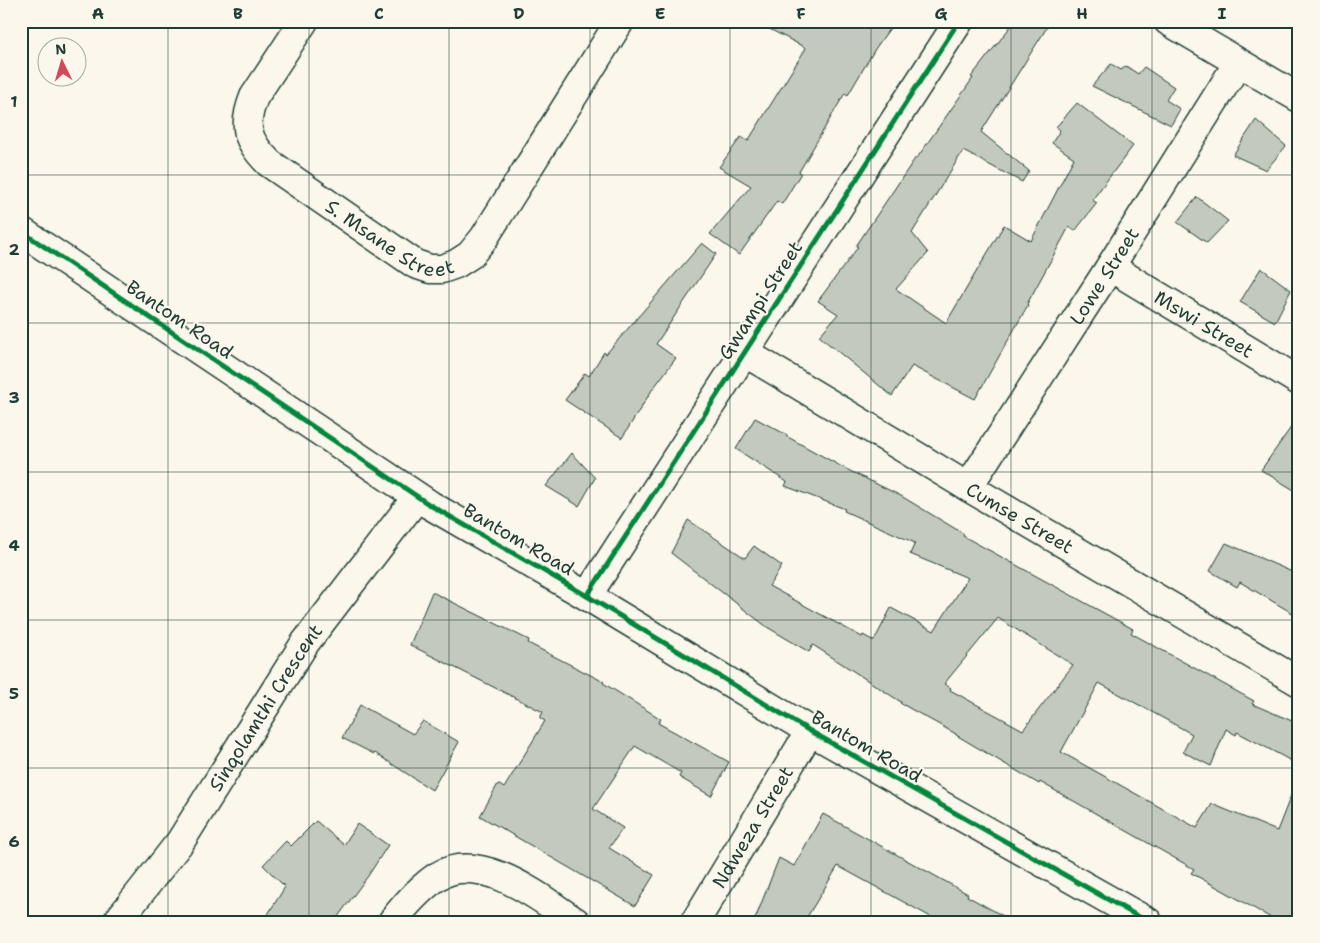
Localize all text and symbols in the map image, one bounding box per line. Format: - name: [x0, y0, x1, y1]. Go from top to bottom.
- text: A: [92, 3, 104, 24]
- text: B: [233, 3, 243, 24]
- text: C: [374, 3, 384, 24]
- text: D: [513, 3, 525, 24]
- text: E: [655, 3, 665, 24]
- text: F: [796, 3, 806, 24]
- text: G: [935, 3, 948, 24]
- text: H: [1076, 3, 1088, 24]
- text: I: [1218, 3, 1227, 24]
- north arrow: [38, 38, 88, 88]
- text: N: [55, 40, 67, 58]
- text: 1: [10, 91, 18, 112]
- street label: S. Msane Street: [321, 194, 458, 283]
- street label: Lowe Street: [1064, 223, 1145, 330]
- street label: Gwampi Street: [713, 236, 808, 364]
- text: 2: [8, 239, 20, 260]
- street label: Bantom Road: [121, 274, 238, 364]
- street label: Mswi Street: [1150, 285, 1258, 364]
- text: 3: [8, 387, 20, 408]
- street label: Cumse Street: [962, 477, 1078, 560]
- street label: Bantom Road: [459, 498, 579, 581]
- text: 4: [8, 535, 20, 556]
- street label: Sinqolamthi Crescent: [203, 619, 328, 796]
- text: 5: [9, 683, 19, 704]
- street label: Bantom Road: [807, 705, 927, 788]
- street label: Ndweza Street: [706, 762, 799, 893]
- text: 6: [8, 831, 20, 852]

